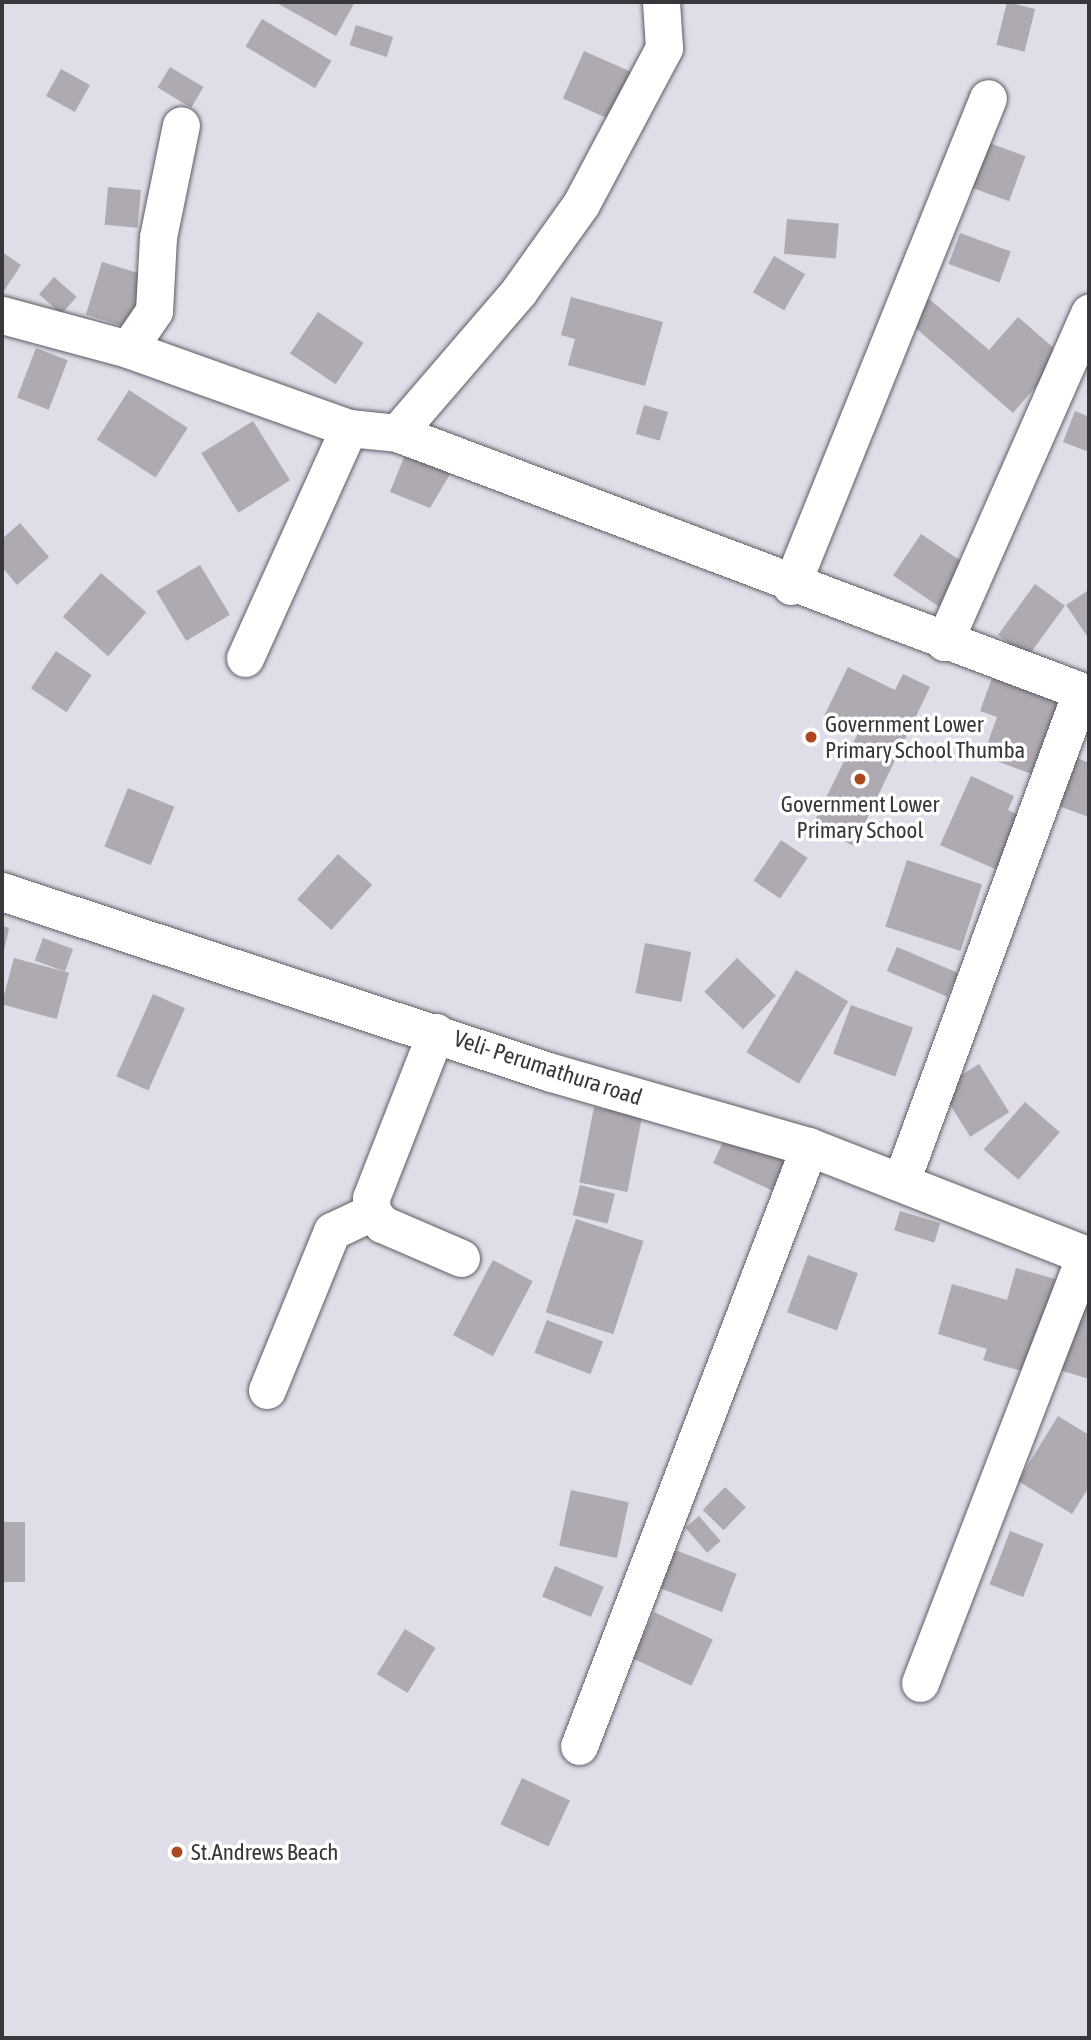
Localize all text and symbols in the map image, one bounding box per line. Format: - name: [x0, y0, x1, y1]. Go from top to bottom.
- place label: Government Lower Primary School Thumba: [825, 710, 1025, 764]
- marker: Government Lower Primary School Thumba: [803, 729, 819, 745]
- marker: Government Lower Primary School: [852, 771, 868, 787]
- place label: Government Lower Primary School: [781, 790, 939, 844]
- street label: Veli- Perumathura road: [450, 1025, 646, 1111]
- place label: St.Andrews Beach: [191, 1838, 338, 1866]
- marker: St.Andrews Beach: [169, 1844, 185, 1860]

